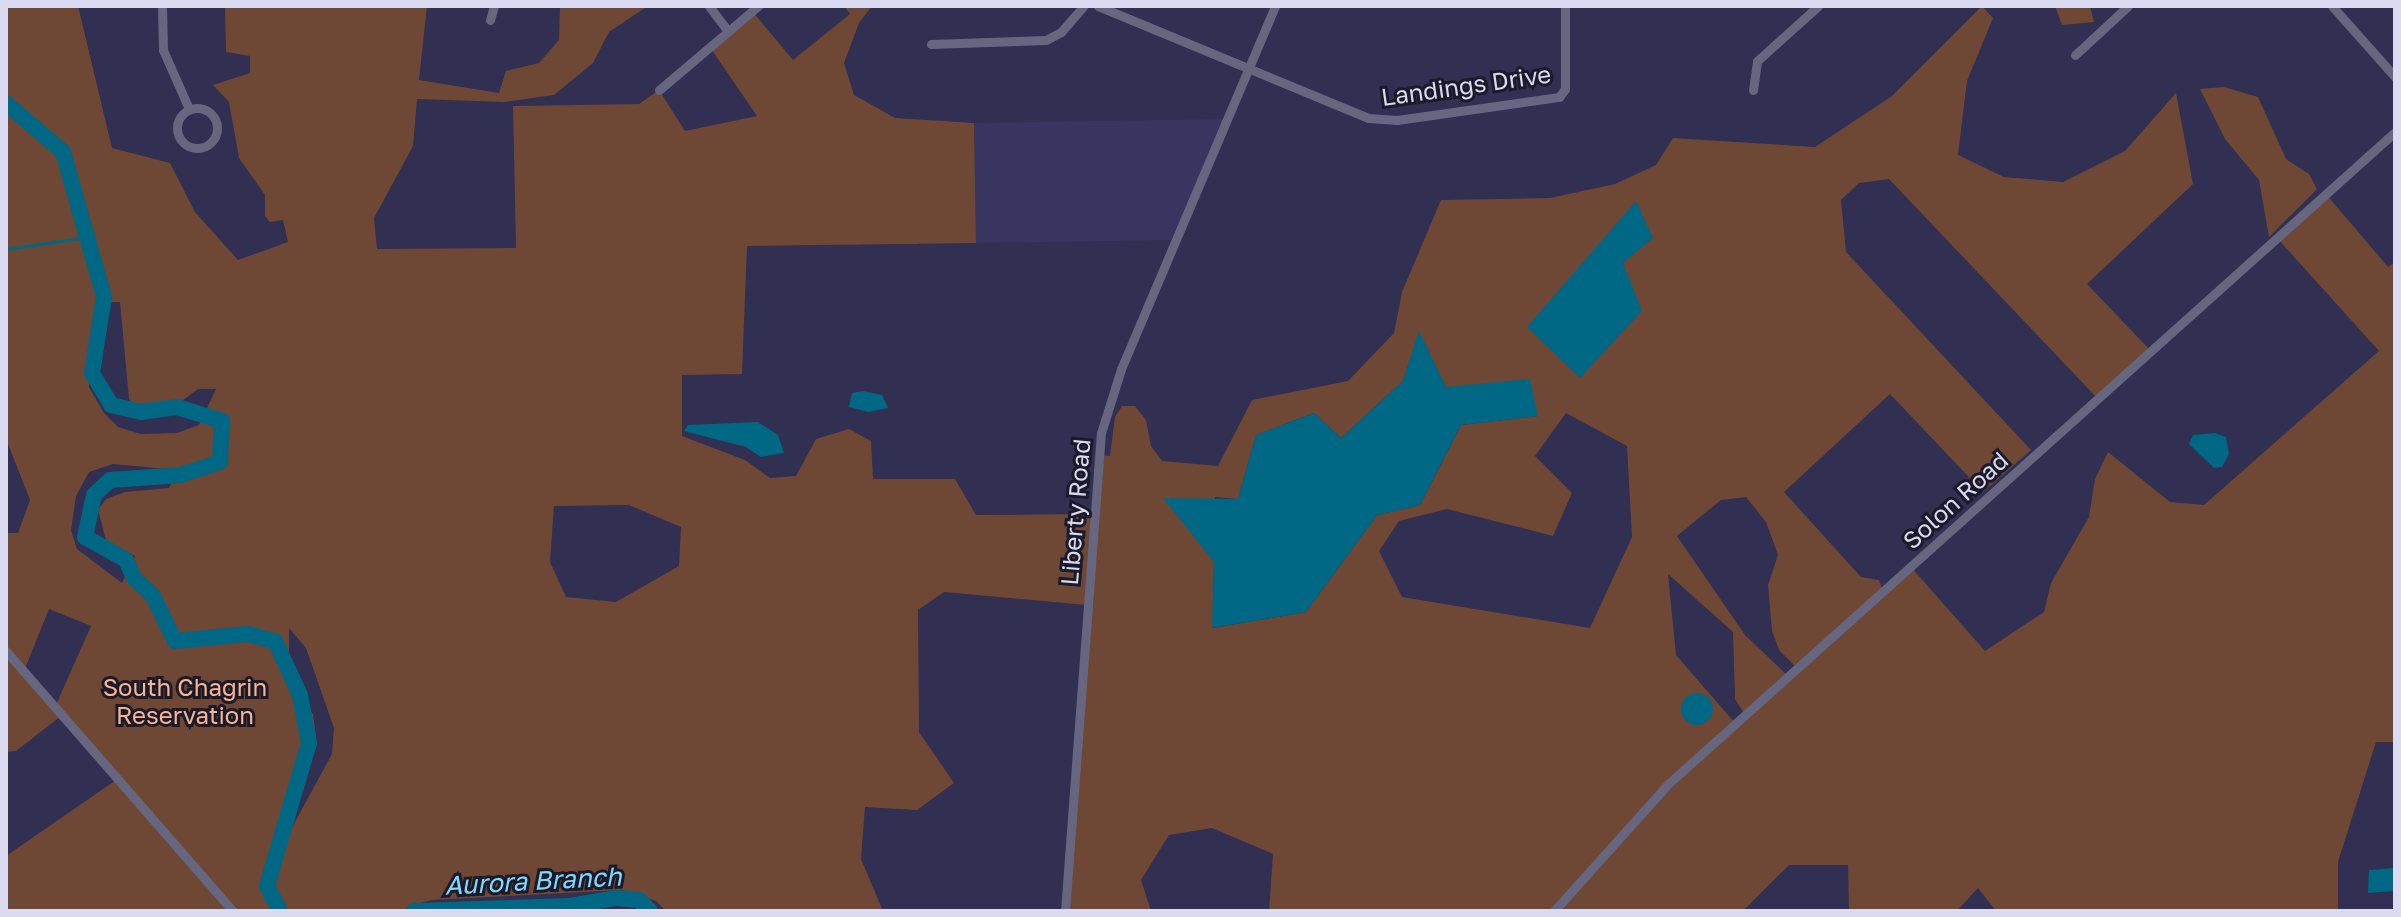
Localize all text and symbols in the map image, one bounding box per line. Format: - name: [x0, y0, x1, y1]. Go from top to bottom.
- street label: Landings Drive: [1379, 59, 1553, 111]
- street label: Liberty Road: [1054, 438, 1096, 586]
- street label: Solon Road: [1897, 445, 2013, 555]
- park label: South Chagrin Reservation: [103, 673, 267, 729]
- water label: Aurora Branch: [444, 861, 622, 901]

